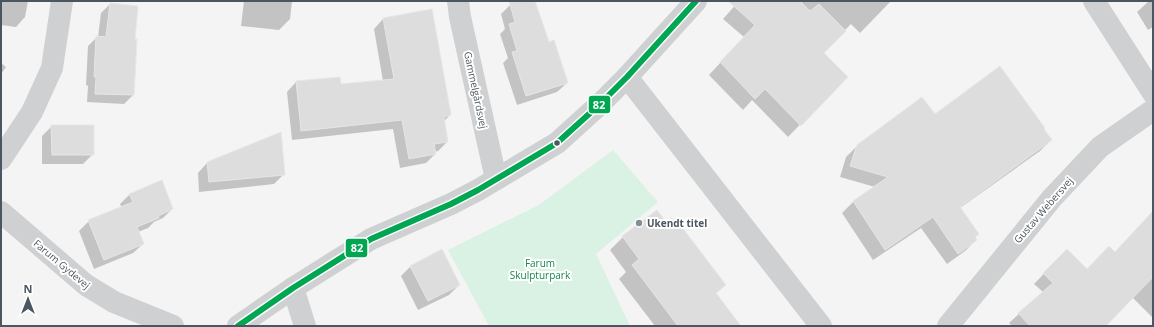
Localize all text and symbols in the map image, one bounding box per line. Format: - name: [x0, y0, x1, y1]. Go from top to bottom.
- street label: Gammelgårdsvej: [461, 50, 491, 130]
- line badge: 82: [588, 95, 611, 114]
- text: 82: [593, 97, 605, 112]
- unlabelled marker: [552, 138, 562, 148]
- street label: Gustav Webersvej: [1010, 174, 1076, 246]
- place label: Ukendt titel: [647, 216, 707, 230]
- marker: Ukendt titel: [634, 218, 644, 228]
- street label: Farum Gydevej: [31, 236, 93, 292]
- line badge: 82: [345, 238, 368, 258]
- text: 82: [351, 240, 363, 255]
- park label: Farum Skulpturpark: [510, 256, 571, 282]
- north arrow: [8, 279, 48, 319]
- text: N: [24, 281, 32, 296]

